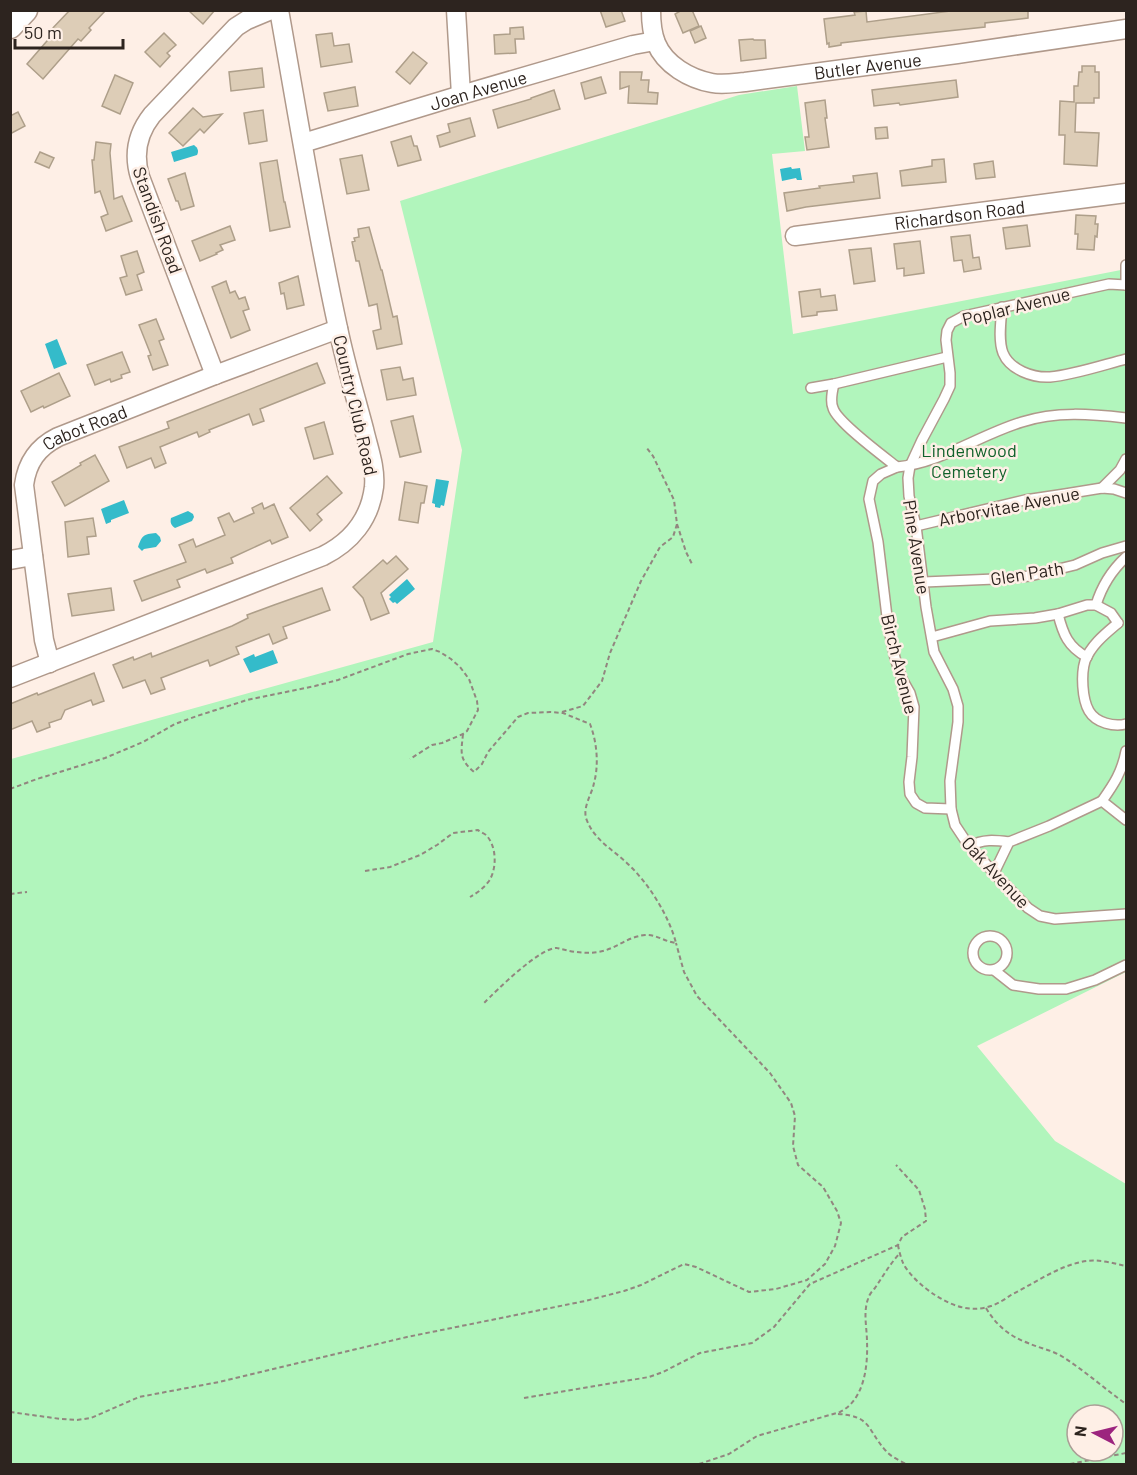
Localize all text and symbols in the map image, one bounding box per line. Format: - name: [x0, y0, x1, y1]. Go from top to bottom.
- scale bar: [15, 12, 123, 50]
- text: 50 m: [24, 21, 62, 43]
- street label: Butler Avenue: [813, 48, 923, 84]
- street label: Joan Avenue: [427, 65, 529, 115]
- street label: Standish Road: [129, 164, 187, 276]
- street label: Richardson Road: [893, 195, 1026, 234]
- street label: Poplar Avenue: [960, 282, 1072, 330]
- street label: Country Club Road: [329, 333, 383, 477]
- street label: Cabot Road: [38, 400, 130, 455]
- park label: Lindenwood Cemetery: [921, 439, 1017, 482]
- street label: Arborvitae Avenue: [937, 482, 1081, 530]
- street label: Pine Avenue: [899, 498, 935, 596]
- street label: Glen Path: [989, 556, 1065, 590]
- street label: Birch Avenue: [877, 612, 923, 716]
- street label: Oak Avenue: [957, 832, 1035, 912]
- north arrow: [1065, 1403, 1125, 1463]
- text: N: [1070, 1425, 1090, 1438]

